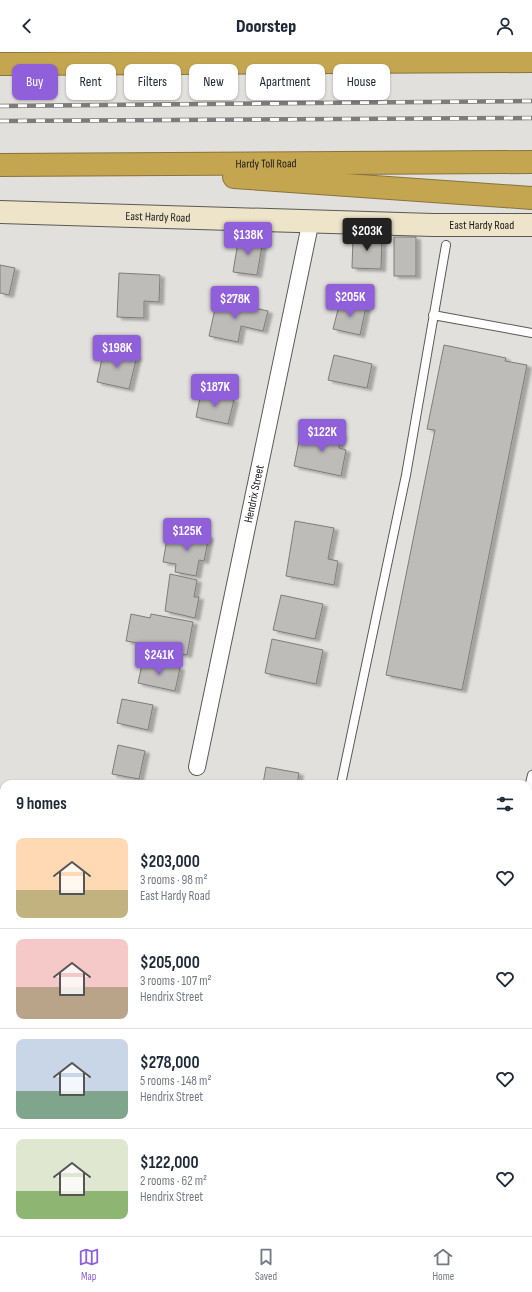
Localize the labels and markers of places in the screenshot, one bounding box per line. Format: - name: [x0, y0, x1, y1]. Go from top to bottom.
- pin: $203K: [339, 218, 395, 252]
- pin: $138K: [220, 222, 276, 256]
- pin: $205K: [322, 284, 378, 318]
- pin: $278K: [207, 286, 263, 320]
- pin: $198K: [89, 335, 145, 369]
- pin: $187K: [187, 374, 243, 408]
- pin: $122K: [294, 419, 350, 453]
- pin: $125K: [159, 518, 215, 552]
- pin: $241K: [131, 642, 187, 676]

